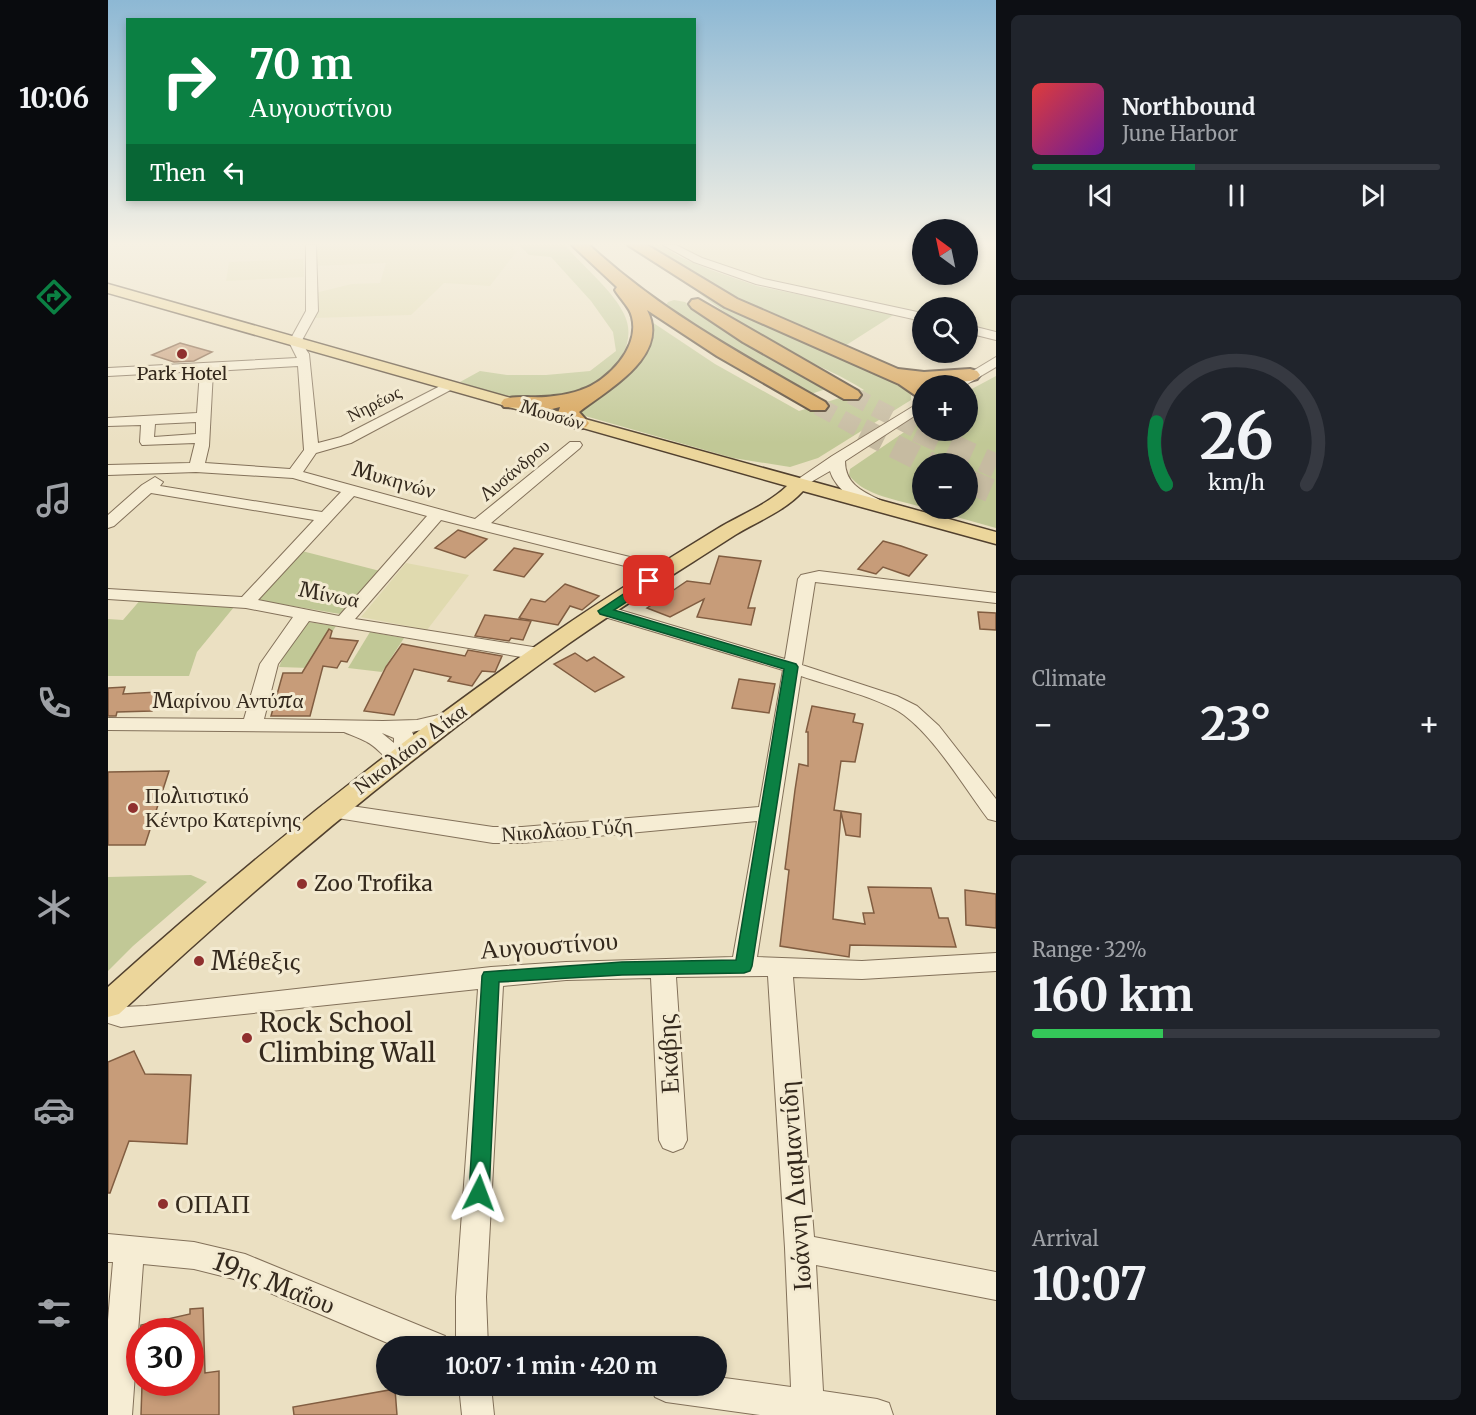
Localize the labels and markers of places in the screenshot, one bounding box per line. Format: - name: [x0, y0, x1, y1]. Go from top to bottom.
- marker: Park Hotel: [175, 347, 189, 361]
- place label: Park Hotel: [137, 362, 228, 385]
- pin: [623, 555, 674, 606]
- place label: Πολιτιστικό Κέντρο Κατερίνης: [145, 782, 301, 833]
- marker: Πολιτιστικό Κέντρο Κατερίνης: [126, 801, 140, 815]
- place label: Zoo Trofika: [314, 870, 433, 897]
- marker: Zoo Trofika: [295, 877, 309, 891]
- place label: Μέθεξις: [211, 944, 301, 977]
- marker: Μέθεξις: [192, 954, 206, 968]
- place label: Rock School Climbing Wall: [259, 1006, 436, 1069]
- marker: Rock School Climbing Wall: [240, 1031, 254, 1045]
- place label: ΟΠΑΠ: [175, 1187, 250, 1220]
- marker: ΟΠΑΠ: [156, 1197, 170, 1211]

